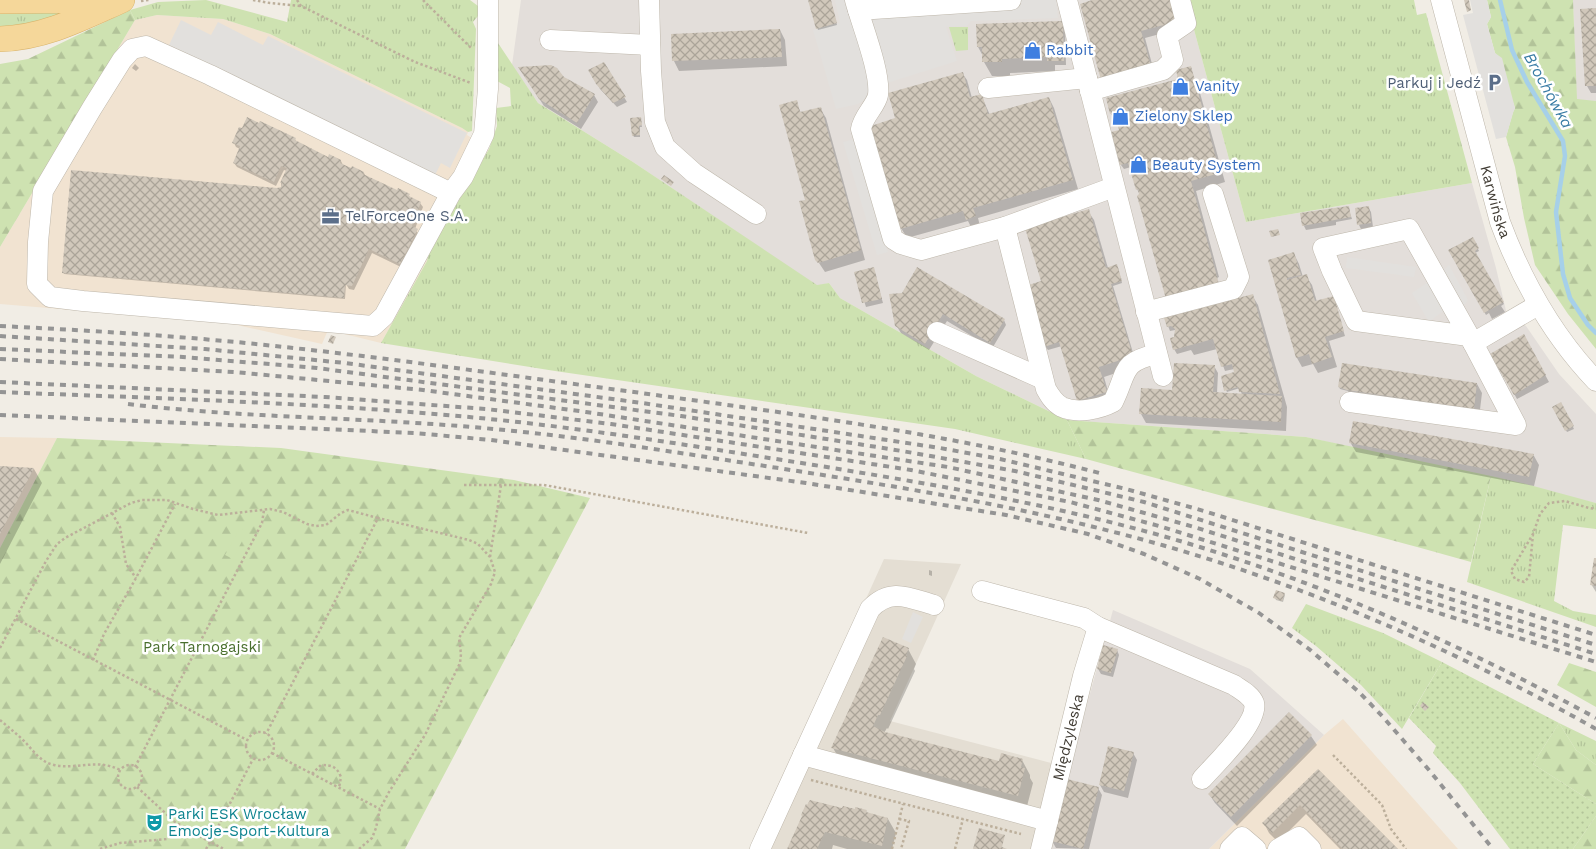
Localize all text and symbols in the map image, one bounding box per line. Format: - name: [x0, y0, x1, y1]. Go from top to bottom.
- shop icon: Rabbit: [1022, 40, 1042, 60]
- place label: Rabbit: [1046, 41, 1094, 59]
- water label: Brochówka: [1520, 49, 1577, 132]
- parking icon: Parkuj i Jedź: [1485, 73, 1505, 93]
- place label: Parkuj i Jedź: [1387, 74, 1481, 92]
- shop icon: Vanity: [1171, 76, 1191, 96]
- place label: Vanity: [1195, 77, 1240, 95]
- shop icon: Zielony Sklep: [1111, 106, 1131, 126]
- place label: Zielony Sklep: [1135, 107, 1233, 125]
- shop icon: Beauty System: [1128, 155, 1148, 175]
- place label: Beauty System: [1152, 156, 1261, 174]
- street label: Karwińska: [1476, 163, 1515, 241]
- office icon: TelForceOne S.A.: [321, 206, 341, 226]
- place label: TelForceOne S.A.: [345, 207, 468, 225]
- park label: Park Tarnogajski: [143, 638, 261, 656]
- street label: Międzyleska: [1049, 692, 1087, 782]
- place label: Parki ESK Wrocław Emocje-Sport-Kultura: [168, 805, 330, 840]
- theatre icon: Parki ESK Wrocław Emocje-Sport-Kultura: [144, 813, 164, 833]

